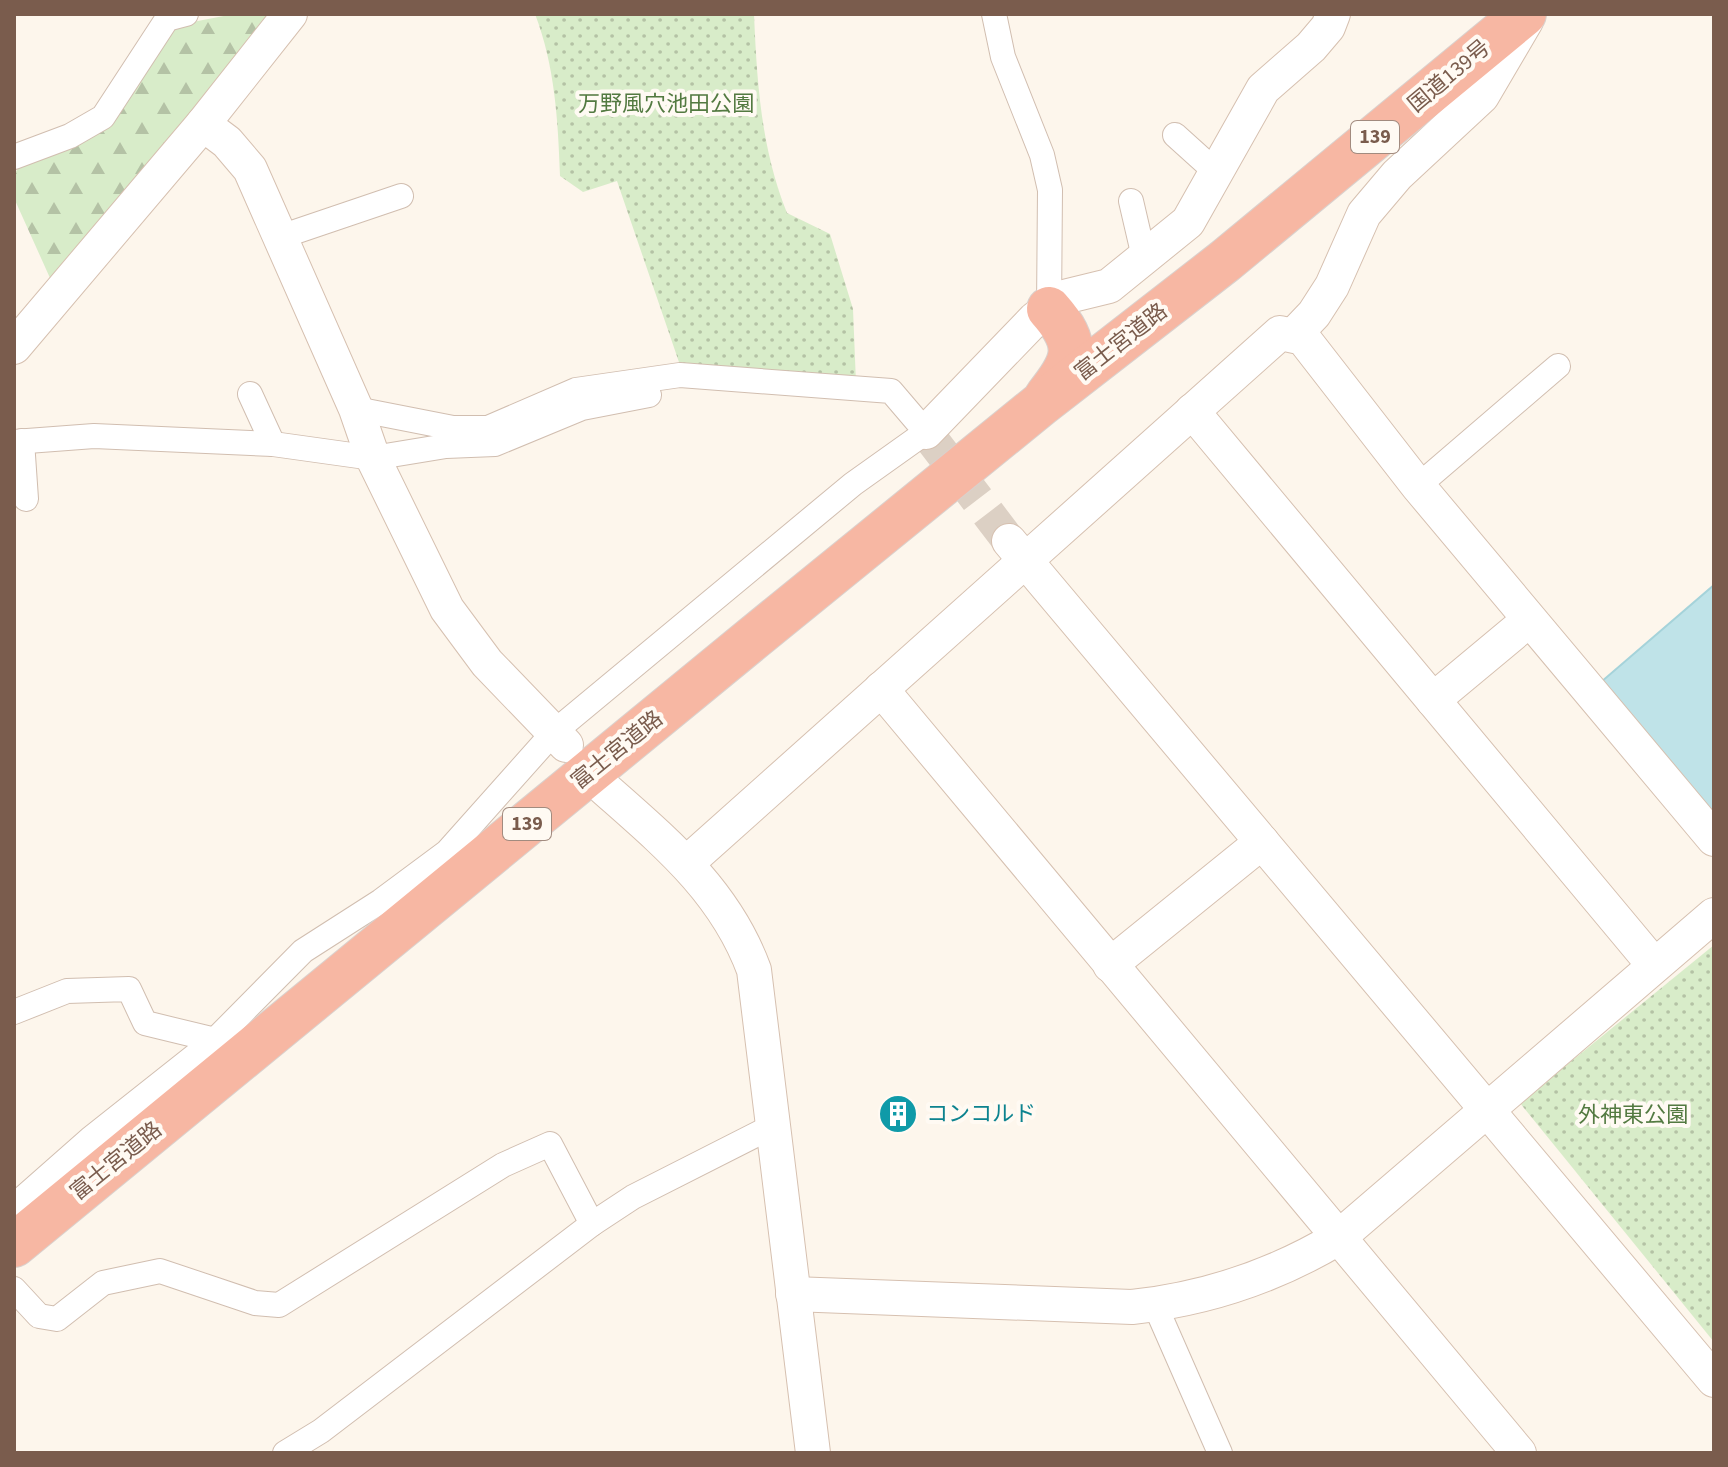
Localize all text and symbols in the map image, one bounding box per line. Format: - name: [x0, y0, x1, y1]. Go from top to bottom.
- street label: 国道139号: [1401, 32, 1497, 120]
- park label: 万野風穴池田公園: [578, 88, 754, 120]
- road number: 139: [1351, 121, 1399, 153]
- street label: 富士宮道路: [1068, 296, 1174, 388]
- street label: 富士宮道路: [564, 703, 670, 797]
- road number: 139: [503, 808, 551, 840]
- building icon: コンコルド: [877, 1093, 919, 1135]
- place label: コンコルド: [926, 1098, 1036, 1130]
- park label: 外神東公園: [1578, 1099, 1688, 1131]
- street label: 富士宮道路: [63, 1114, 169, 1208]

